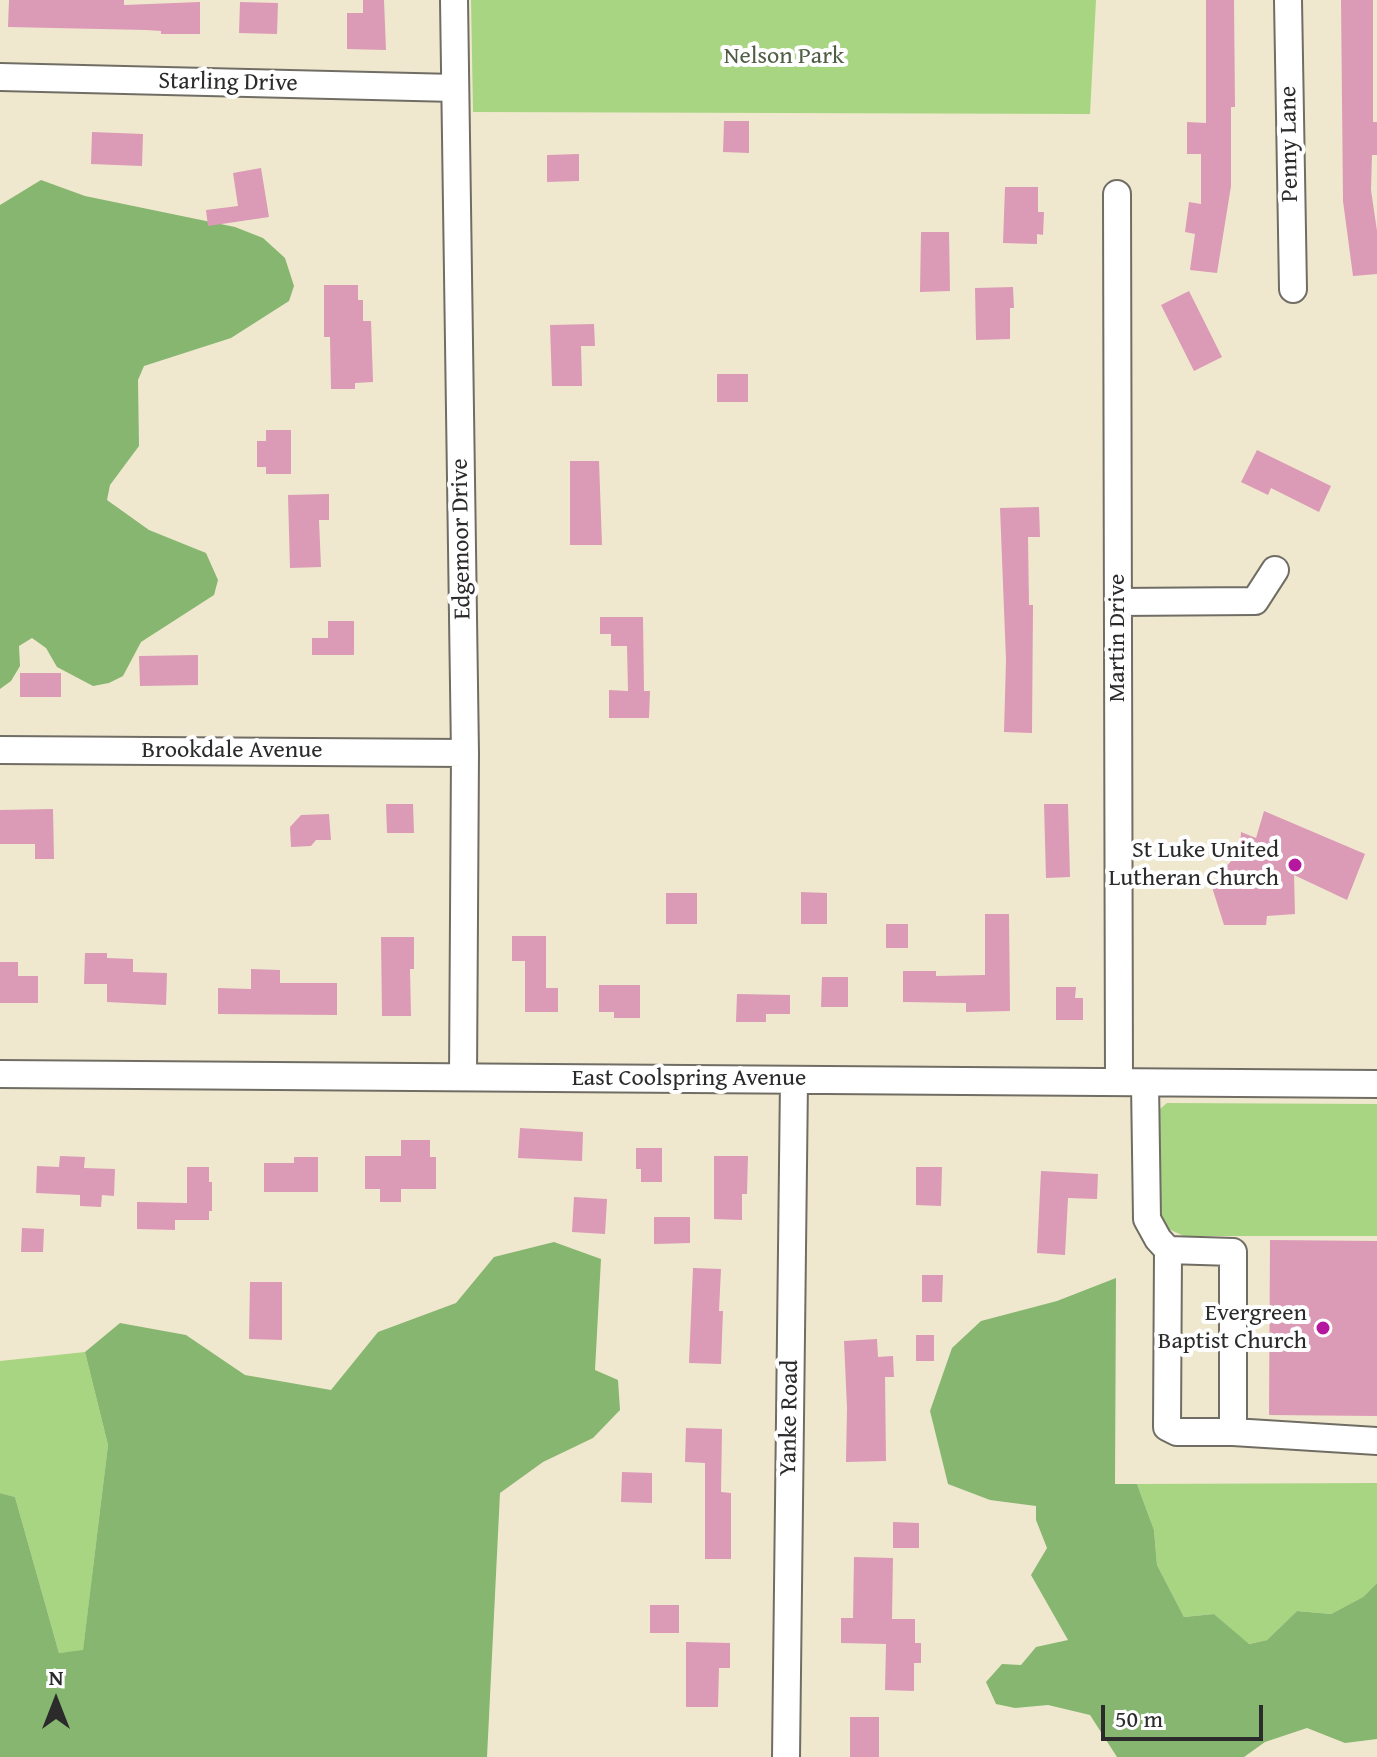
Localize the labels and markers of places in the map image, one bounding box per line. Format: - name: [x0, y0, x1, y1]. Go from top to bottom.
- place label: St Luke United Lutheran Church: [1109, 837, 1279, 893]
- marker: St Luke United Lutheran Church: [1286, 856, 1304, 874]
- place label: Evergreen Baptist Church: [1158, 1300, 1307, 1356]
- marker: Evergreen Baptist Church: [1314, 1319, 1332, 1337]

